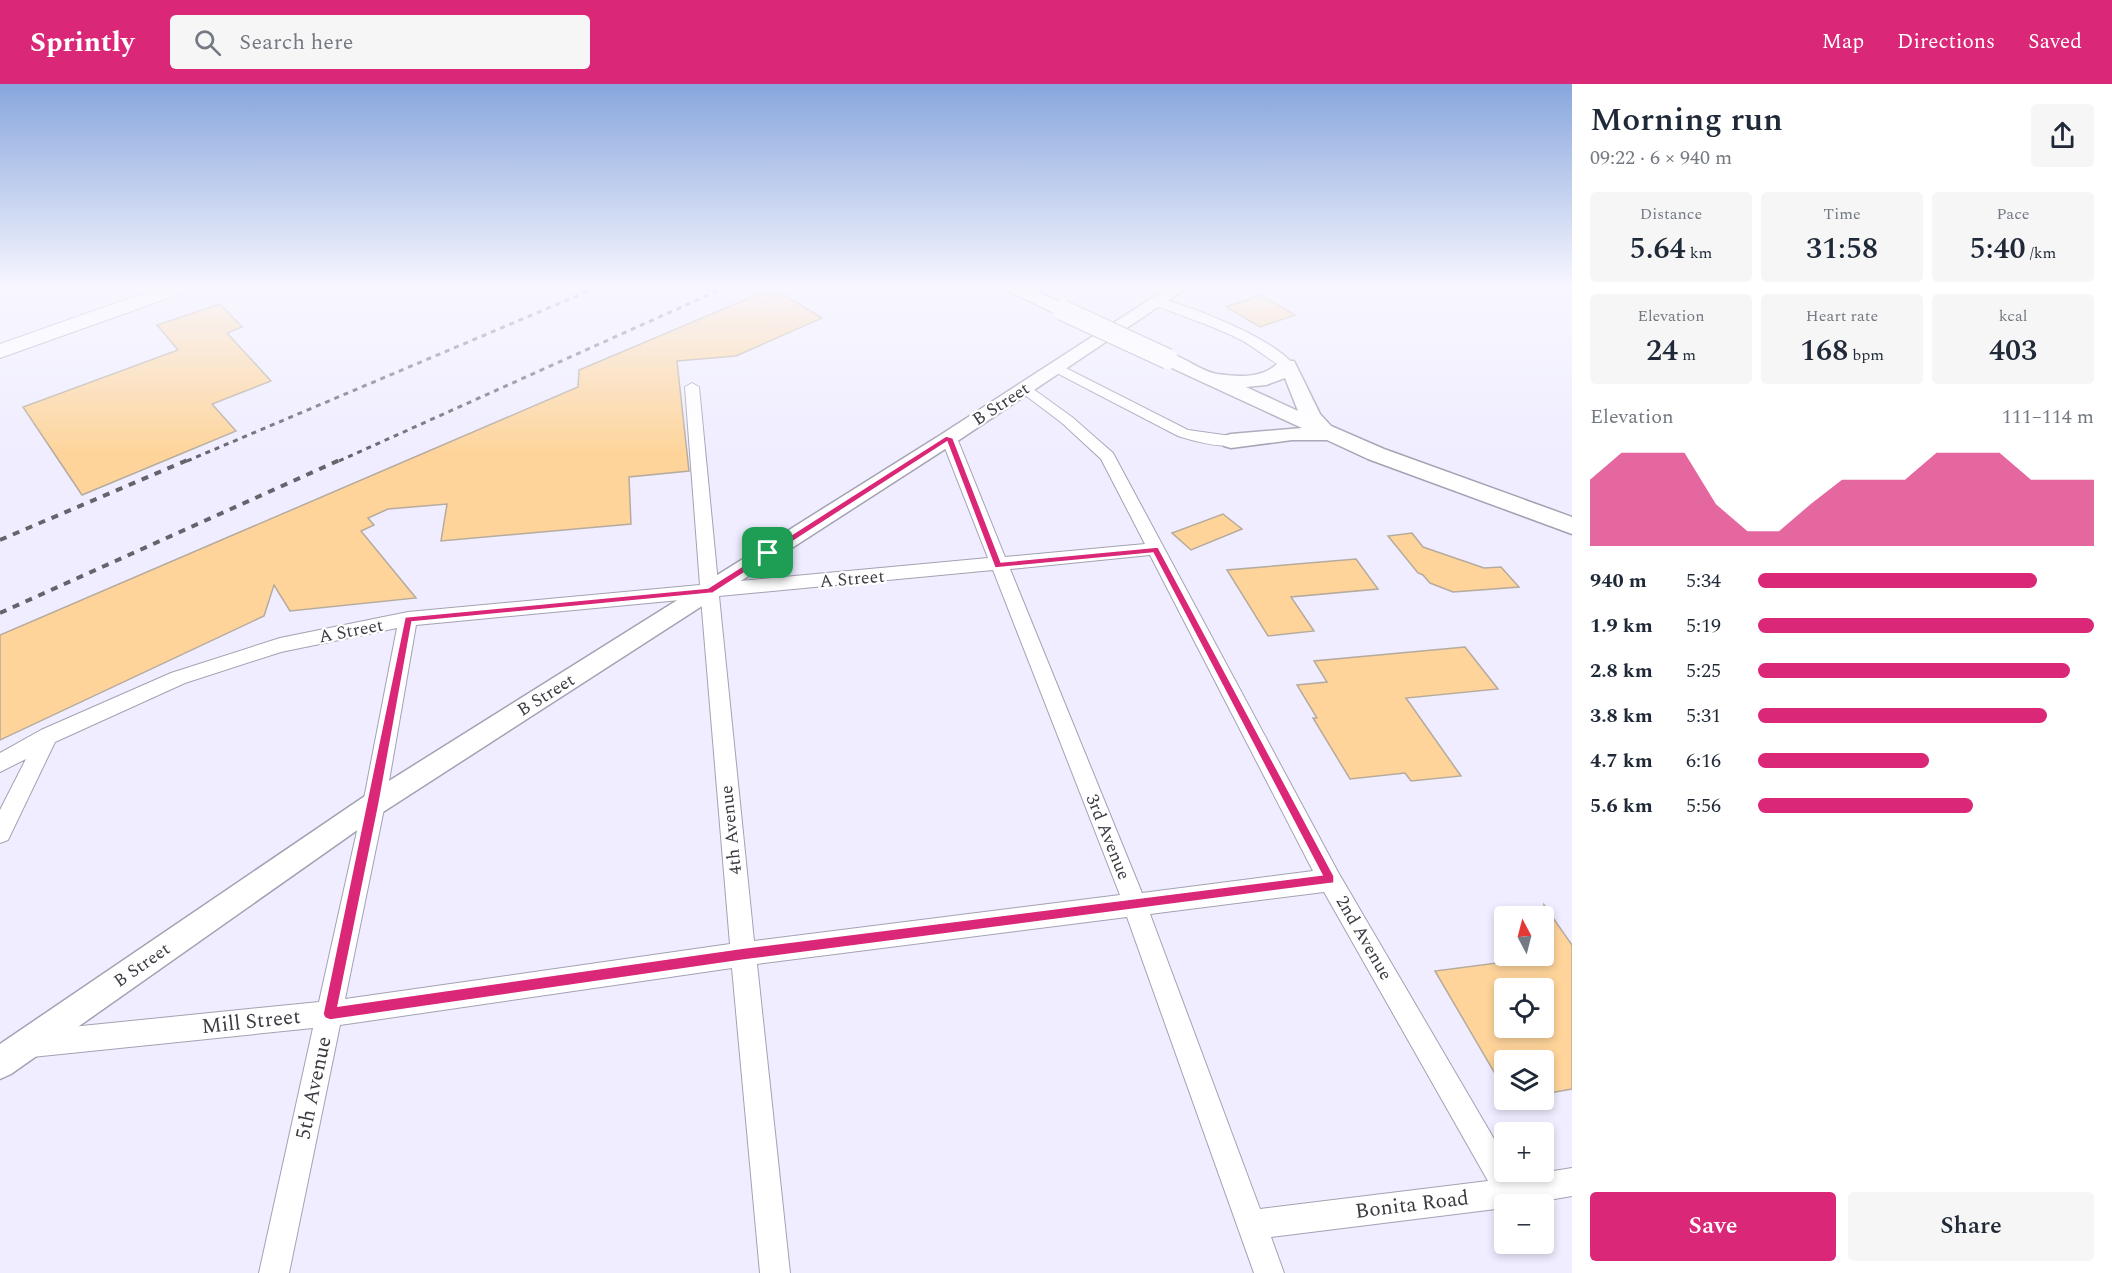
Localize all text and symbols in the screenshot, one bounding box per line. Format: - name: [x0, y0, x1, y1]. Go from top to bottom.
- search box: [170, 15, 590, 69]
- text: Sprintly: [30, 21, 134, 64]
- icon: search: [191, 26, 224, 59]
- text: Search here: [239, 26, 353, 59]
- text: Map: [1822, 26, 1864, 58]
- text: Directions: [1897, 26, 1995, 58]
- text: Saved: [2028, 26, 2082, 58]
- text: Morning run: [1590, 95, 1783, 145]
- button: share: [2031, 104, 2094, 167]
- text: 09:22 · 6 × 940 m: [1590, 143, 1732, 173]
- text: Distance: [1640, 202, 1702, 226]
- text: Time: [1823, 202, 1861, 226]
- text: Pace: [1996, 202, 2030, 226]
- text: 5.64: [1630, 226, 1686, 272]
- text: 31:58: [1806, 226, 1878, 272]
- text: 5:40: [1970, 226, 2026, 272]
- text: km: [1686, 241, 1712, 265]
- text: /km: [2026, 241, 2056, 265]
- text: Elevation: [1637, 304, 1705, 328]
- text: Heart rate: [1806, 304, 1878, 328]
- text: kcal: [1999, 304, 2027, 328]
- text: 24: [1646, 328, 1678, 374]
- text: 168: [1800, 328, 1848, 374]
- text: 403: [1989, 328, 2037, 374]
- text: m: [1678, 343, 1696, 367]
- text: bpm: [1848, 343, 1884, 367]
- street label: B Street: [967, 375, 1035, 433]
- text: Elevation: [1590, 402, 1674, 432]
- text: 111–114 m: [2002, 402, 2094, 432]
- pin: [742, 527, 793, 578]
- icon: arrive: [751, 536, 784, 569]
- street label: A Street: [818, 563, 886, 595]
- text: 940 m: [1590, 566, 1647, 596]
- text: 5:34: [1686, 566, 1721, 596]
- text: 1.9 km: [1590, 611, 1653, 641]
- text: 5:19: [1686, 611, 1721, 641]
- street label: A Street: [316, 612, 386, 650]
- text: 2.8 km: [1590, 656, 1653, 686]
- text: 5:25: [1686, 656, 1721, 686]
- street label: B Street: [512, 667, 580, 723]
- text: 3.8 km: [1590, 701, 1653, 731]
- text: 5:31: [1686, 701, 1721, 731]
- text: 4.7 km: [1590, 746, 1653, 776]
- text: 6:16: [1686, 746, 1721, 776]
- street label: 4th Avenue: [713, 784, 749, 876]
- street label: 3rd Avenue: [1079, 790, 1137, 884]
- text: 5.6 km: [1590, 791, 1653, 821]
- text: 5:56: [1686, 791, 1721, 821]
- street label: 2nd Avenue: [1329, 891, 1399, 985]
- north arrow: [1494, 906, 1554, 966]
- map controls: [1494, 906, 1554, 1254]
- street label: B Street: [108, 936, 176, 994]
- button: locate: [1494, 978, 1554, 1038]
- street label: Mill Street: [200, 1001, 302, 1043]
- street label: 5th Avenue: [287, 1033, 341, 1143]
- button: layers: [1494, 1050, 1554, 1110]
- button: +: [1494, 1122, 1554, 1182]
- street label: Bonita Road: [1353, 1182, 1471, 1228]
- button: Save: [1590, 1192, 1836, 1261]
- button: Share: [1848, 1192, 2094, 1261]
- button: −: [1494, 1194, 1554, 1254]

